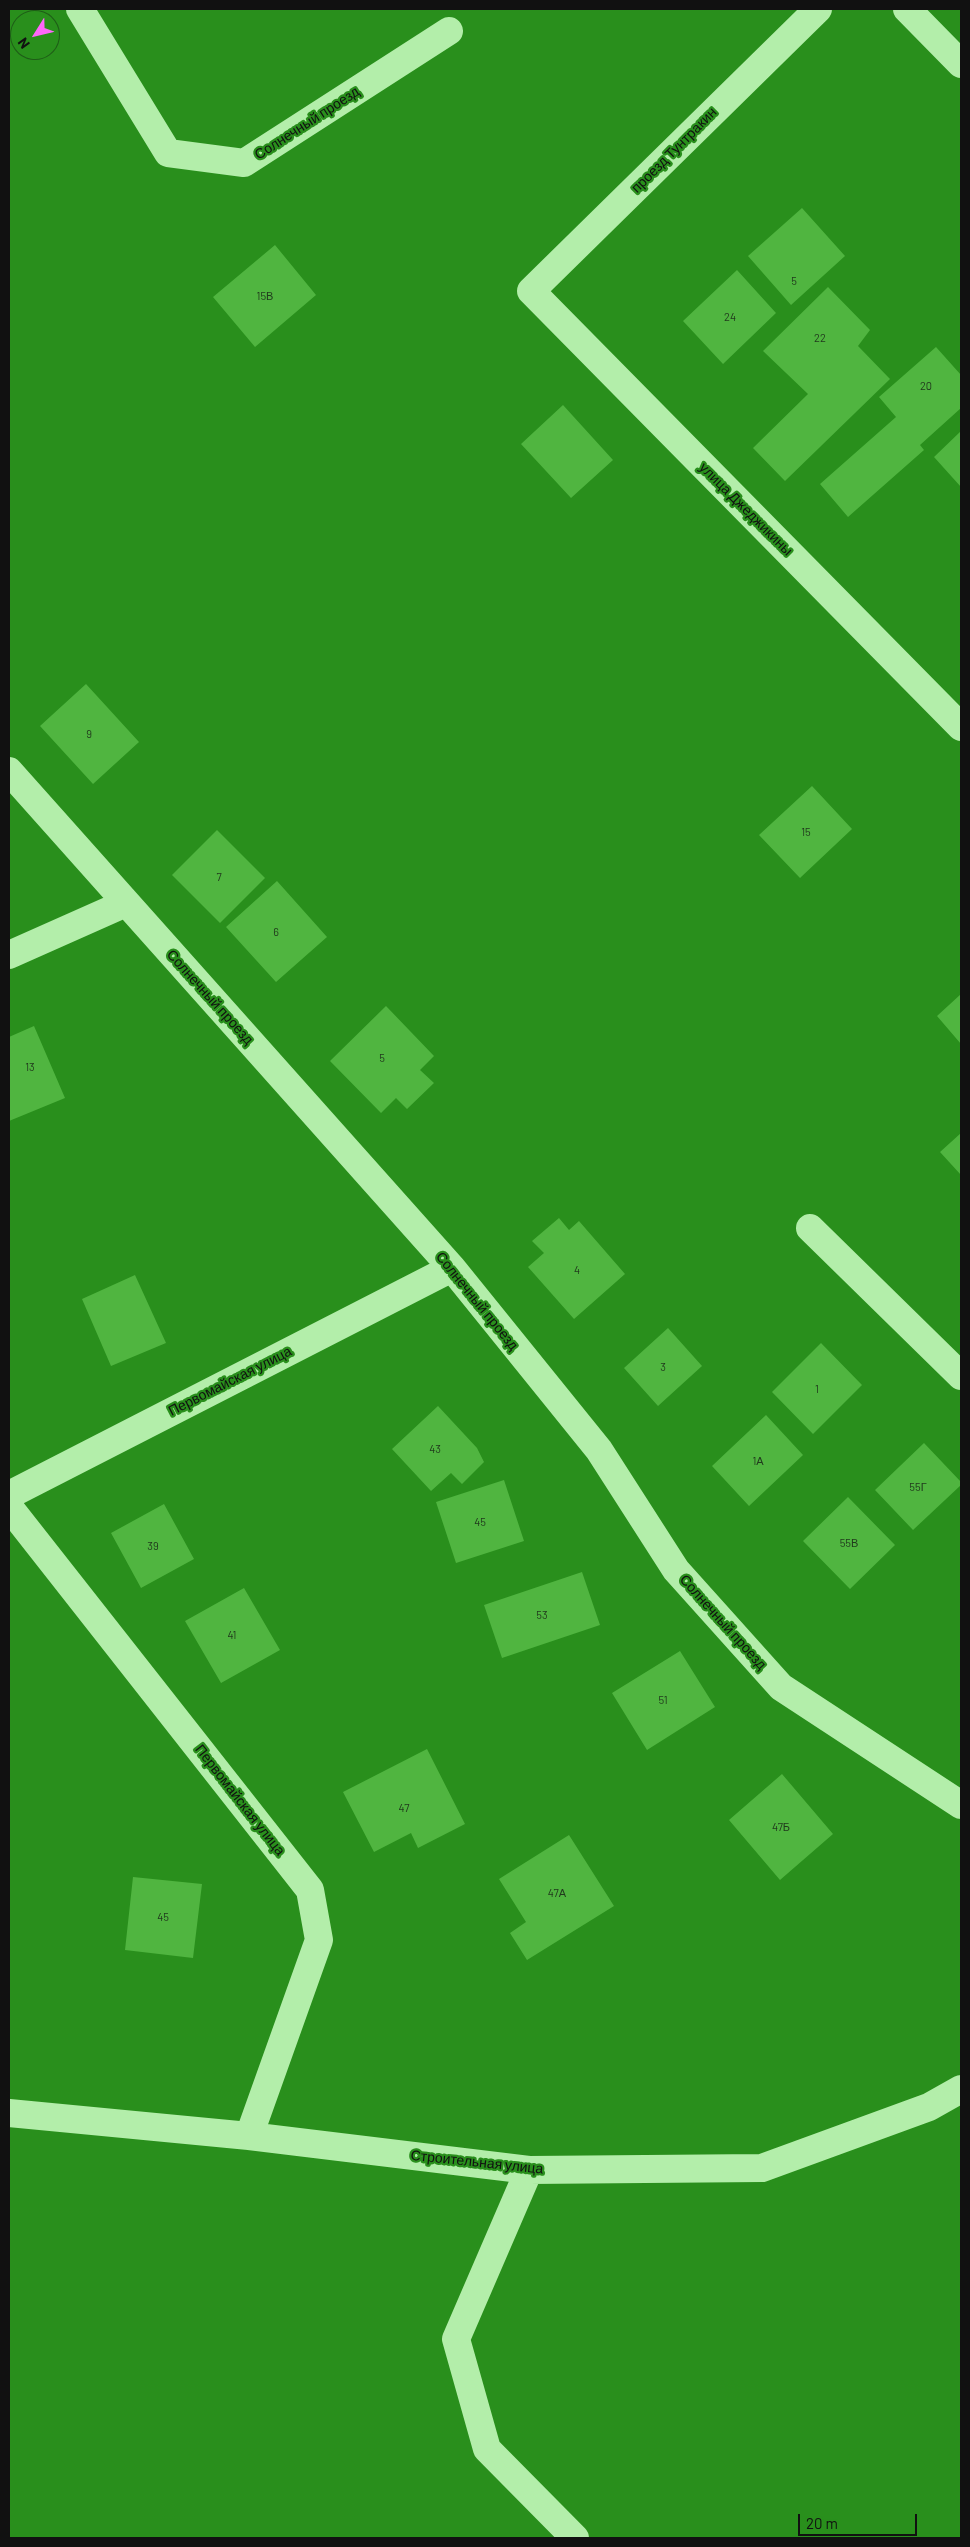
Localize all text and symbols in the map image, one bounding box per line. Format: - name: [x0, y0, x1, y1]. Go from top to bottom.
- north arrow: [10, 10, 60, 60]
- text: N: [14, 35, 33, 52]
- street label: Солнечный проезд: [252, 83, 362, 163]
- street label: проезд Тунтракин: [628, 104, 720, 196]
- house number: 5: [791, 274, 797, 288]
- house number: 15В: [257, 289, 273, 303]
- house number: 24: [724, 310, 736, 324]
- house number: 22: [814, 331, 826, 345]
- house number: 20: [920, 379, 932, 393]
- street label: улица Джеджикины: [696, 459, 796, 559]
- house number: 9: [86, 727, 92, 741]
- house number: 15: [801, 825, 811, 839]
- house number: 7: [216, 870, 222, 884]
- house number: 6: [273, 925, 279, 939]
- street label: Солнечный проезд: [163, 946, 257, 1048]
- house number: 5: [379, 1051, 385, 1065]
- house number: 13: [25, 1060, 35, 1074]
- street label: Солнечный проезд: [432, 1249, 522, 1353]
- house number: 4: [574, 1263, 580, 1277]
- street label: Первомайская улица: [166, 1343, 294, 1419]
- house number: 3: [660, 1360, 666, 1374]
- house number: 1: [815, 1382, 819, 1396]
- house number: 43: [429, 1442, 441, 1456]
- house number: 1А: [752, 1454, 764, 1468]
- house number: 55Г: [909, 1480, 927, 1494]
- house number: 45: [474, 1515, 486, 1529]
- house number: 55В: [840, 1536, 858, 1550]
- house number: 39: [147, 1539, 159, 1553]
- street label: Солнечный проезд: [676, 1571, 770, 1673]
- house number: 53: [536, 1608, 548, 1622]
- house number: 41: [228, 1628, 236, 1642]
- house number: 51: [658, 1693, 668, 1707]
- street label: Первомайская улица: [192, 1741, 288, 1859]
- house number: 47: [399, 1801, 409, 1815]
- house number: 47Б: [772, 1820, 790, 1834]
- house number: 47А: [548, 1886, 566, 1900]
- house number: 45: [157, 1910, 169, 1924]
- street label: Строительная улица: [410, 2147, 544, 2177]
- scale bar: [800, 2504, 919, 2536]
- text: 20 m: [806, 2514, 838, 2532]

